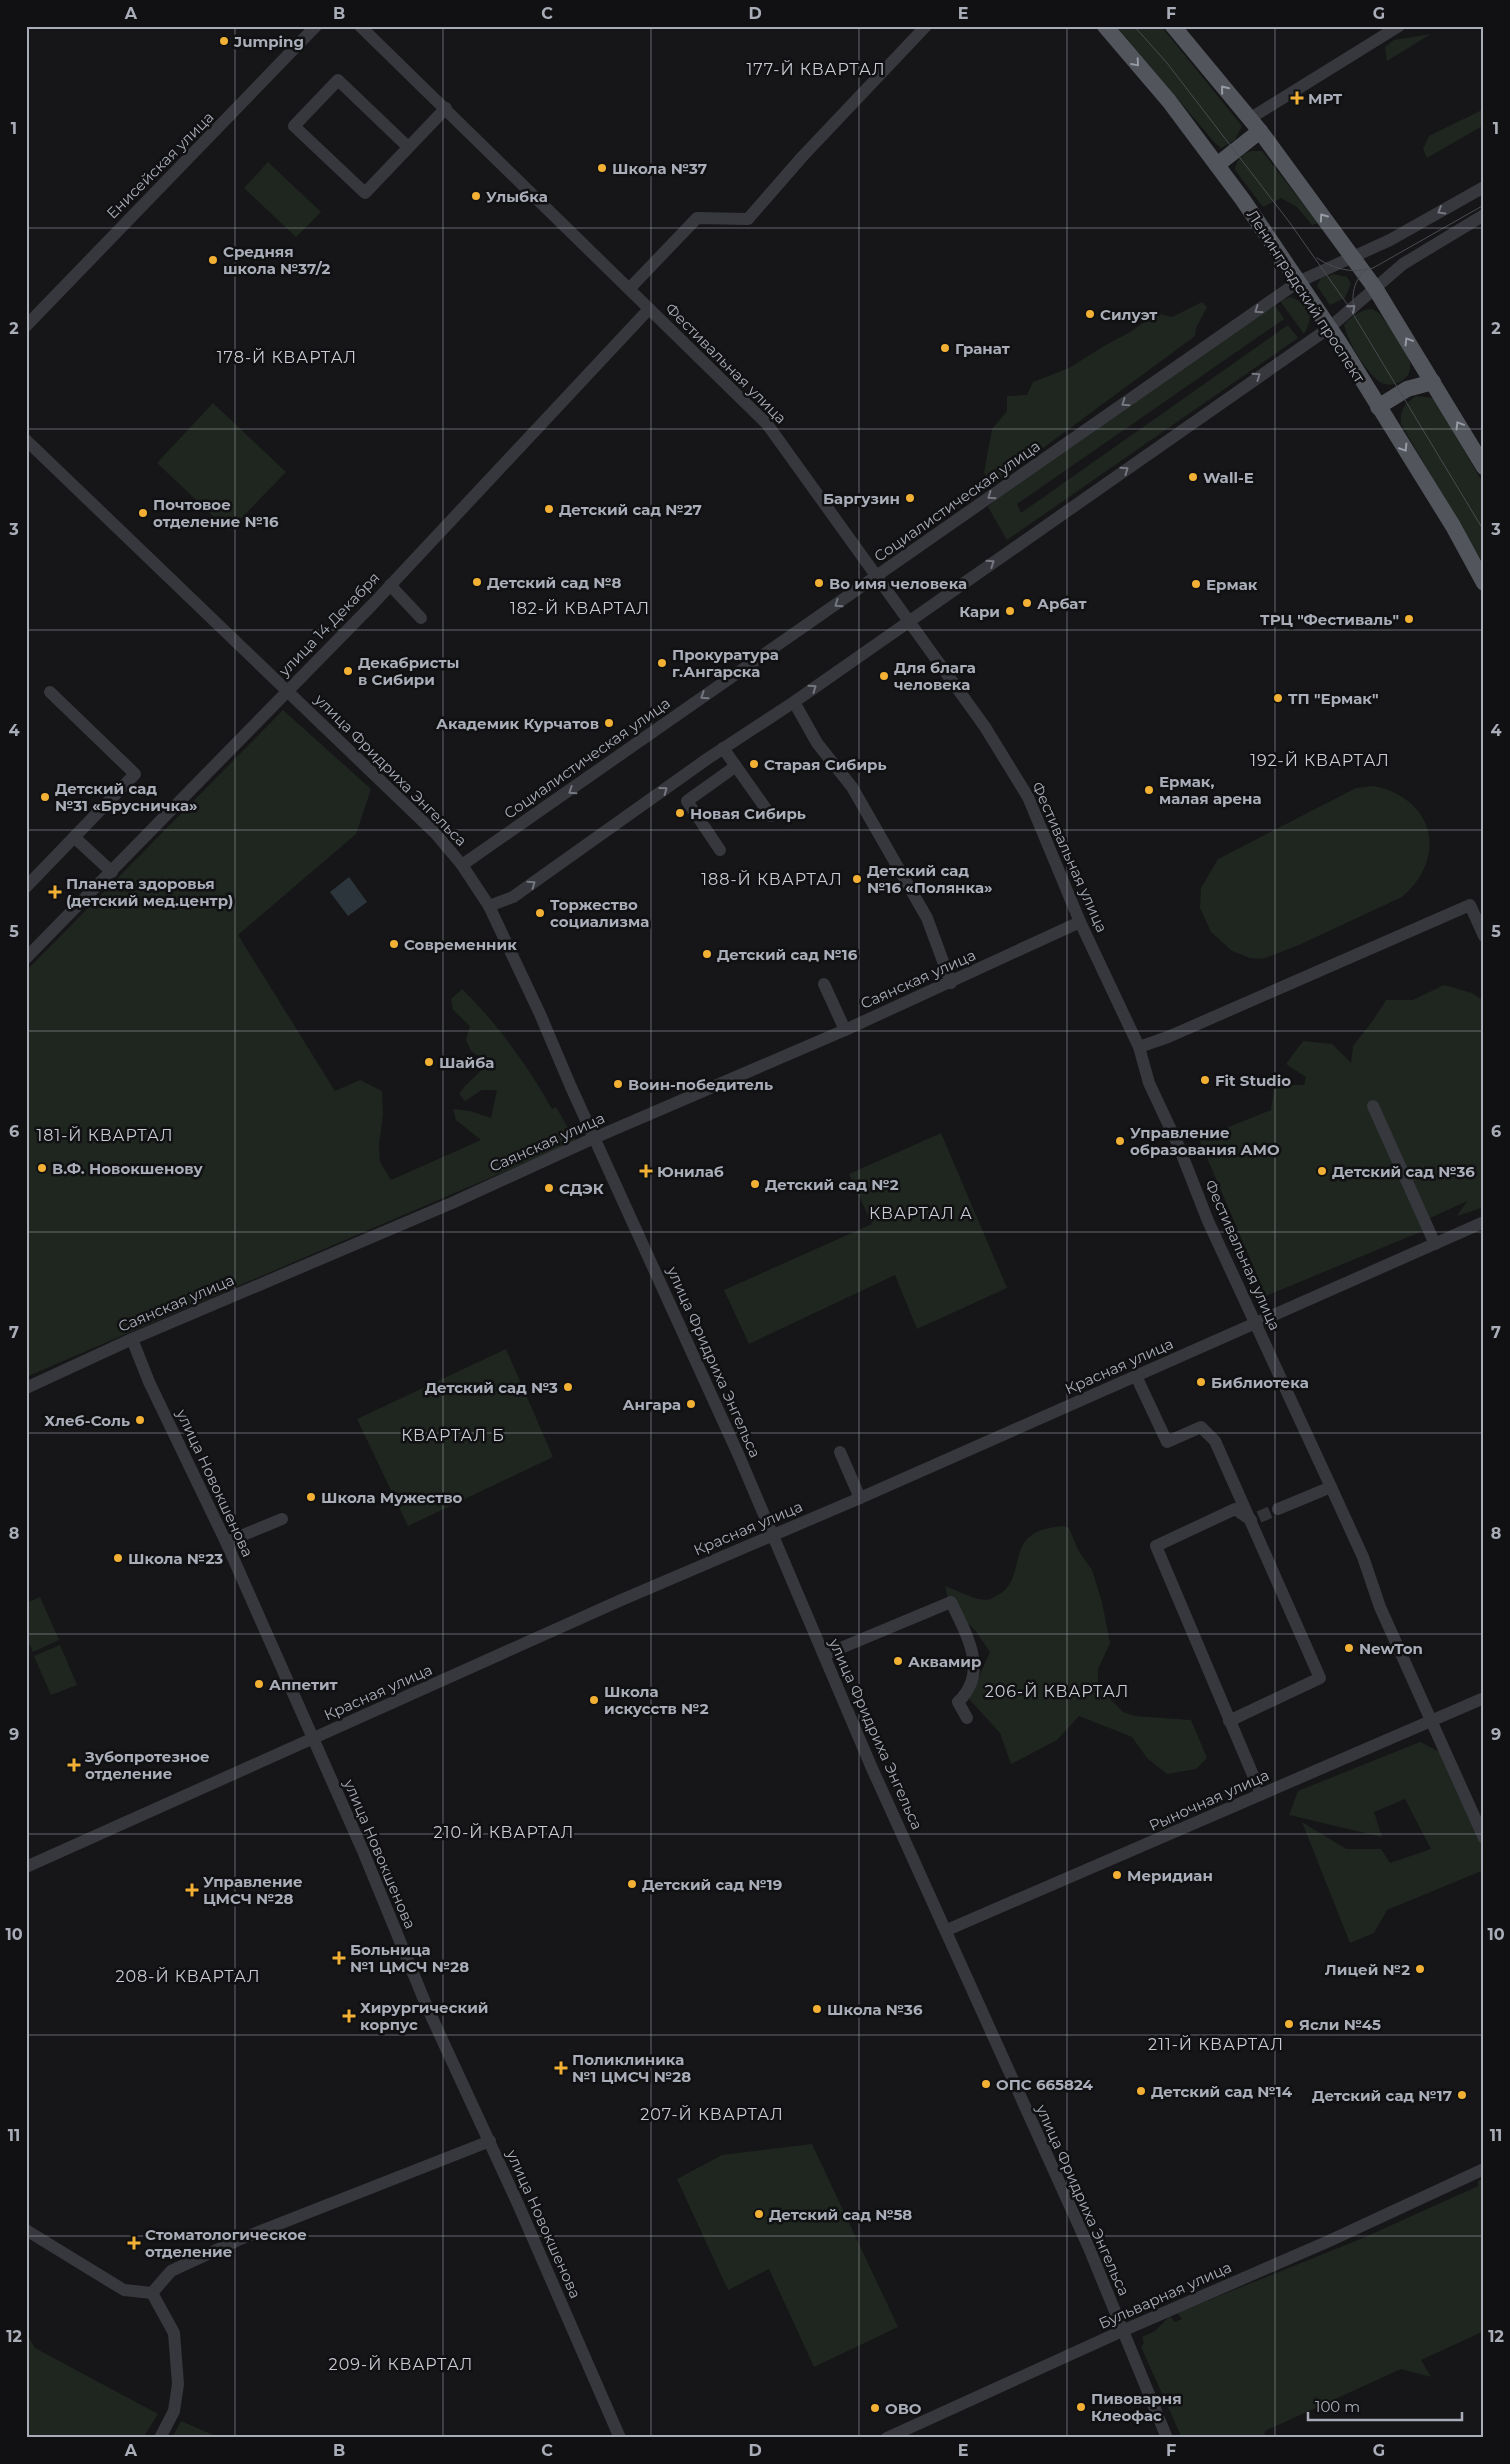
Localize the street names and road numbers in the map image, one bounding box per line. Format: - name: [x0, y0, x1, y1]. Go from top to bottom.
- street label: Енисейская улица: [102, 107, 218, 223]
- street label: Ленинградский проспект: [1243, 206, 1370, 387]
- street label: Фестивальная улица: [662, 299, 790, 427]
- street label: Социалистическая улица: [870, 436, 1044, 566]
- street label: улица 14 Декабря: [274, 568, 384, 681]
- street label: улица Фридриха Энгельса: [310, 689, 471, 850]
- street label: Социалистическая улица: [500, 693, 674, 823]
- street label: Фестивальная улица: [1028, 779, 1112, 935]
- street label: Саянская улица: [857, 945, 979, 1013]
- street label: Саянская улица: [486, 1108, 608, 1176]
- street label: Фестивальная улица: [1201, 1177, 1285, 1333]
- street label: улица Фридриха Энгельса: [663, 1262, 765, 1461]
- street label: Саянская улица: [115, 1270, 237, 1336]
- street label: Красная улица: [1062, 1334, 1176, 1398]
- street label: улица Новокшенова: [172, 1405, 258, 1560]
- street label: Красная улица: [691, 1496, 805, 1560]
- street label: улица Фридриха Энгельса: [825, 1634, 927, 1833]
- street label: Красная улица: [321, 1660, 435, 1724]
- street label: Рыночная улица: [1146, 1765, 1272, 1835]
- street label: улица Новокшенова: [339, 1775, 420, 1932]
- street label: улица Фридриха Энгельса: [1032, 2100, 1134, 2299]
- street label: улица Новокшенова: [502, 2146, 585, 2301]
- street label: Бульварная улица: [1096, 2257, 1234, 2333]

